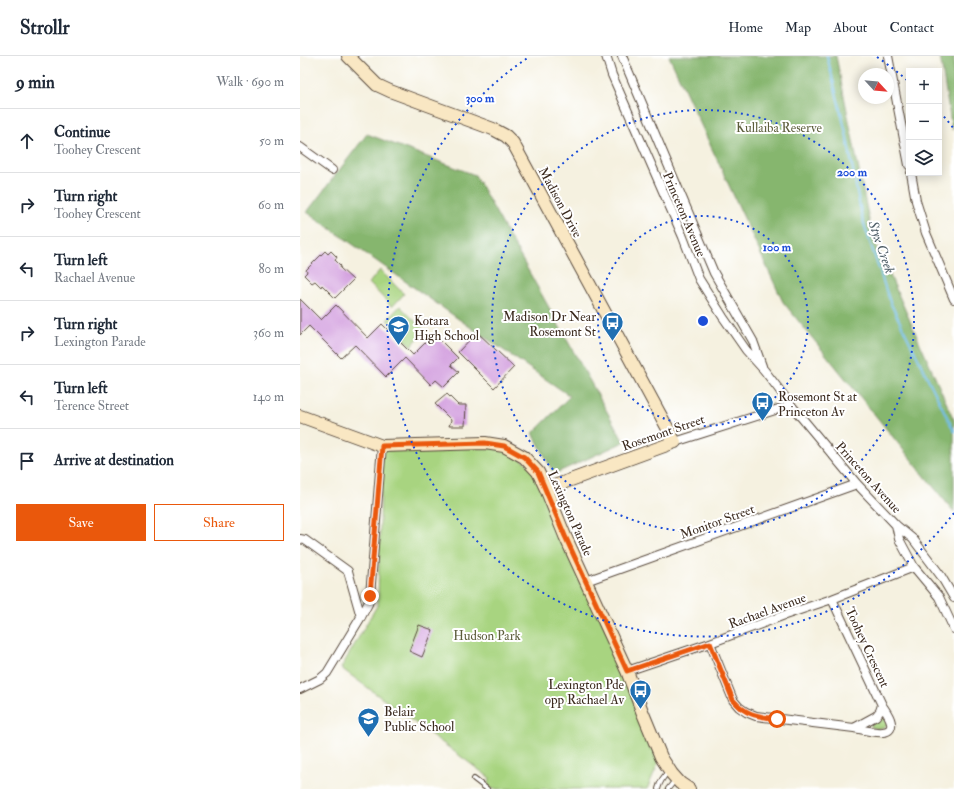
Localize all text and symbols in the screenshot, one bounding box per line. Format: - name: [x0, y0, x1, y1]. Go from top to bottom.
- text: Strollr: [20, 16, 70, 40]
- text: Home: [728, 19, 763, 36]
- text: Map: [785, 19, 811, 36]
- text: About: [833, 19, 867, 36]
- text: Contact: [889, 19, 934, 36]
- north arrow: [858, 68, 894, 104]
- map controls: [906, 68, 942, 176]
- button: +: [906, 68, 942, 104]
- text: 9 min: [16, 72, 55, 93]
- text: Walk · 690 m: [216, 74, 284, 90]
- text: 300 m: [466, 91, 495, 106]
- button: −: [906, 104, 942, 140]
- park label: Kullaiba Reserve: [736, 120, 823, 136]
- text: Continue: [54, 123, 110, 142]
- icon: ahead: [16, 130, 38, 152]
- text: 50 m: [259, 133, 284, 149]
- button: layers: [906, 140, 942, 176]
- text: Toohey Crescent: [54, 142, 141, 158]
- street label: Madison Drive: [535, 164, 586, 241]
- text: 200 m: [837, 165, 868, 180]
- street label: Princeton Avenue: [659, 170, 709, 260]
- text: Turn right: [54, 187, 117, 206]
- icon: right: [16, 194, 38, 216]
- text: 60 m: [258, 197, 284, 213]
- text: Toohey Crescent: [54, 206, 141, 222]
- water label: Styx Creek: [864, 218, 899, 276]
- text: 100 m: [763, 240, 792, 255]
- text: Turn left: [54, 251, 108, 270]
- icon: left: [16, 258, 38, 280]
- text: 80 m: [258, 261, 284, 277]
- text: Rachael Avenue: [54, 270, 135, 286]
- place label: Madison Dr Near Rosemont St: [503, 309, 596, 340]
- bus stop icon: Madison Dr Near Rosemont St: [599, 310, 625, 343]
- place label: Kotara High School: [414, 313, 480, 344]
- school or university icon: Kotara High School: [386, 314, 412, 347]
- centre of rings: [696, 314, 710, 328]
- text: Turn right: [54, 315, 117, 334]
- icon: right: [16, 322, 38, 344]
- text: 360 m: [253, 325, 284, 341]
- text: Lexington Parade: [54, 334, 146, 350]
- text: Turn left: [54, 379, 108, 398]
- icon: left: [16, 386, 38, 408]
- text: 140 m: [253, 389, 284, 405]
- place label: Rosemont St at Princeton Av: [778, 389, 857, 420]
- bus stop icon: Rosemont St at Princeton Av: [749, 390, 775, 423]
- text: Terence Street: [54, 398, 129, 414]
- street label: Rosemont Street: [620, 411, 707, 455]
- street label: Princeton Avenue: [832, 439, 905, 517]
- icon: arrive: [16, 450, 38, 472]
- text: Arrive at destination: [54, 451, 174, 470]
- street label: Lexington Parade: [544, 468, 596, 559]
- street label: Monitor Street: [678, 501, 757, 543]
- button: Save: [16, 504, 146, 541]
- button: Share: [154, 504, 284, 541]
- route end: [361, 587, 379, 605]
- street label: Rachael Avenue: [726, 589, 809, 632]
- street label: Toohey Crescent: [841, 605, 893, 691]
- park label: Hudson Park: [453, 628, 522, 644]
- place label: Lexington Pde opp Rachael Av: [545, 677, 625, 709]
- bus stop icon: Lexington Pde opp Rachael Av: [627, 678, 653, 711]
- place label: Belair Public School: [384, 704, 455, 735]
- school or university icon: Belair Public School: [355, 705, 381, 738]
- route start: [768, 710, 786, 728]

